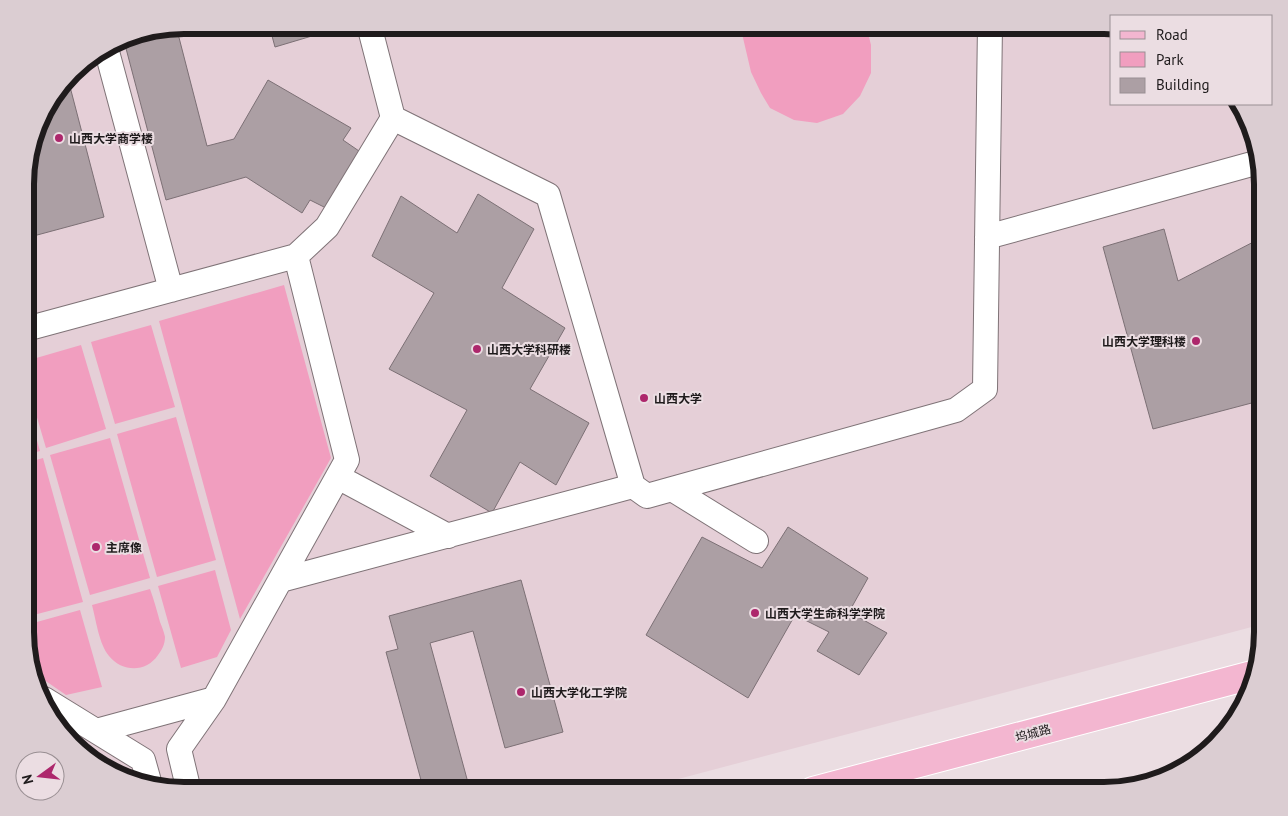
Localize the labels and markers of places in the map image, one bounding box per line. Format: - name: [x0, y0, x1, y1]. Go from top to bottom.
- place label: 山西大学商学楼: [69, 131, 153, 146]
- marker: 山西大学商学楼: [53, 132, 65, 144]
- place label: 山西大学理科楼: [1102, 334, 1186, 349]
- marker: 山西大学理科楼: [1190, 335, 1202, 347]
- place label: 山西大学科研楼: [487, 342, 571, 357]
- marker: 山西大学科研楼: [471, 343, 483, 355]
- place label: 山西大学: [654, 391, 702, 406]
- marker: 山西大学: [638, 392, 650, 404]
- place label: 主席像: [106, 540, 142, 555]
- marker: 主席像: [90, 541, 102, 553]
- place label: 山西大学生命科学学院: [765, 606, 885, 621]
- marker: 山西大学生命科学学院: [749, 607, 761, 619]
- place label: 山西大学化工学院: [531, 685, 627, 700]
- marker: 山西大学化工学院: [515, 686, 527, 698]

